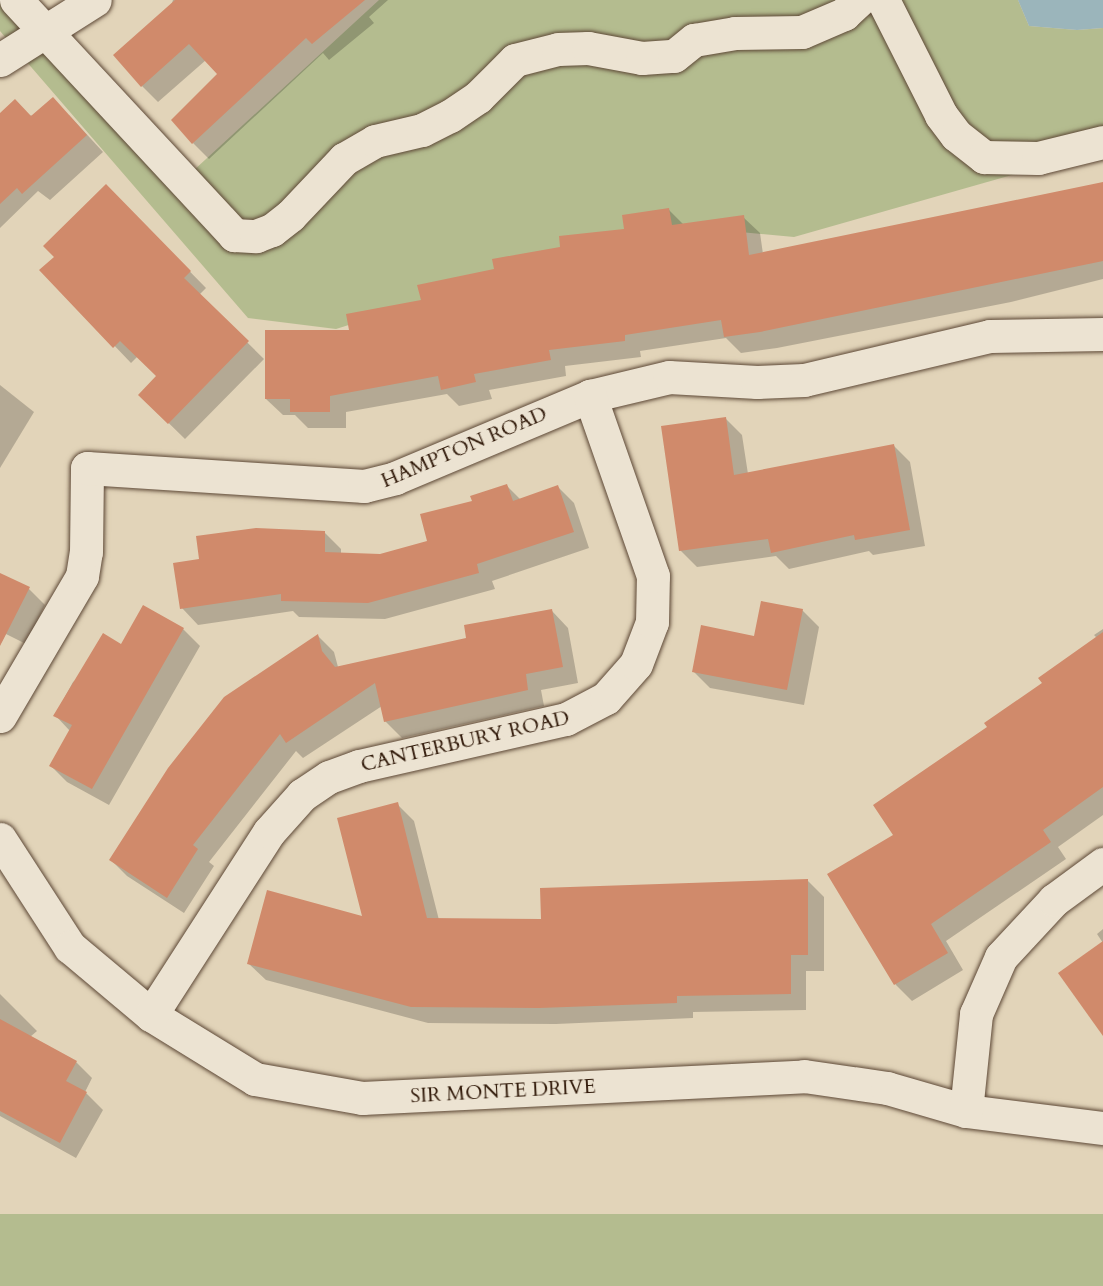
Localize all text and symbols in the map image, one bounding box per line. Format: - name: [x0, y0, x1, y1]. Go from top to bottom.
- street label: HAMPTON ROAD: [378, 401, 550, 493]
- street label: CANTERBURY ROAD: [358, 705, 572, 777]
- street label: SIR MONTE DRIVE: [410, 1074, 596, 1108]

